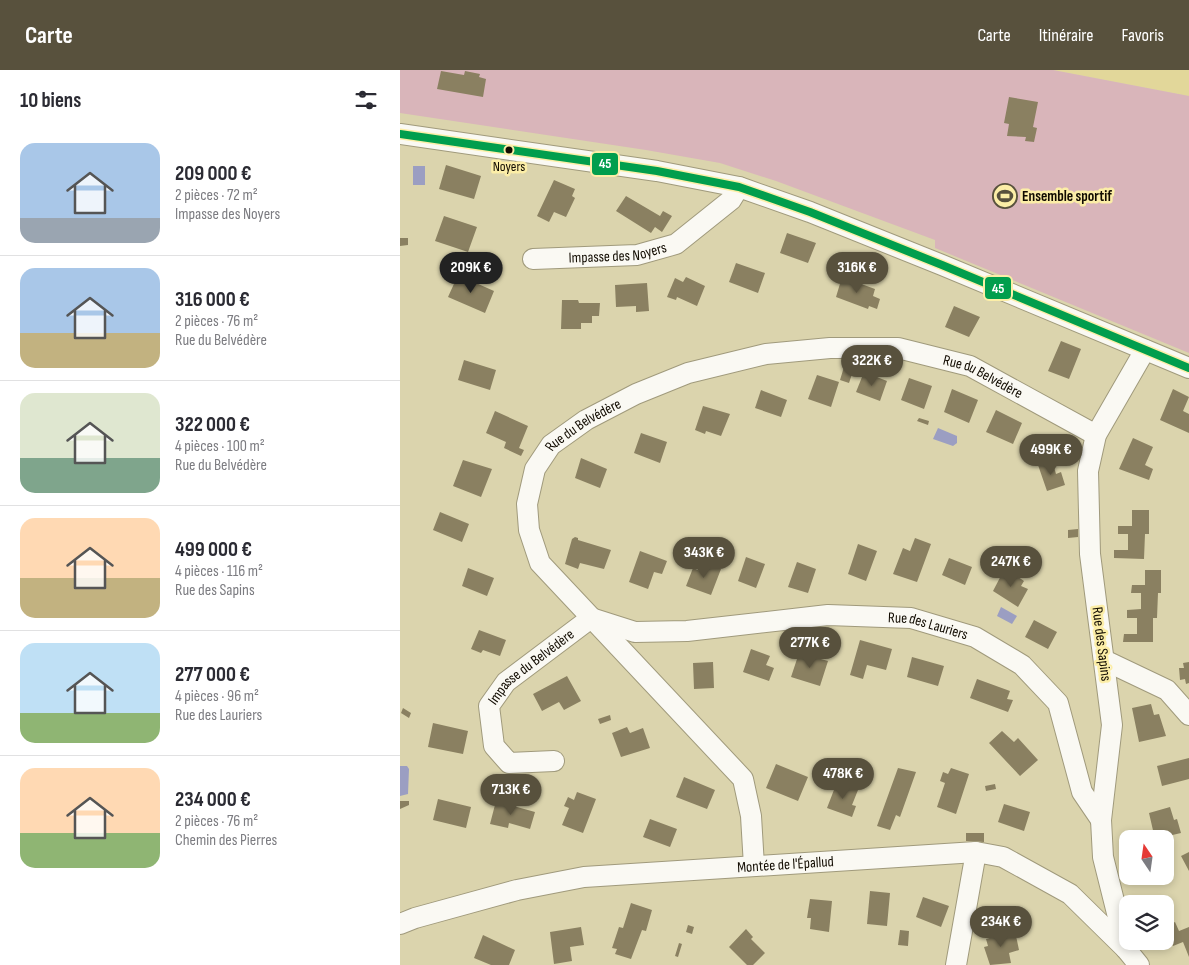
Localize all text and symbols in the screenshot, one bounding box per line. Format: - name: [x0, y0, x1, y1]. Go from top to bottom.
- text: Carte: [25, 21, 73, 50]
- text: Carte: [977, 25, 1011, 46]
- text: Itinéraire: [1039, 25, 1093, 46]
- text: Favoris: [1121, 25, 1164, 46]
- icon: filters: [352, 86, 380, 114]
- text: 10 biens: [20, 88, 81, 113]
- marker: Noyers: [504, 145, 514, 155]
- line badge: 45: [591, 152, 619, 176]
- text: 45: [599, 155, 611, 172]
- place label: Noyers: [493, 158, 525, 175]
- text: 209 000 €: [175, 161, 251, 186]
- icon: home: [60, 163, 120, 223]
- sports icon: Ensemble sportif: [992, 183, 1018, 209]
- text: 2 pièces · 72 m²: [175, 186, 258, 205]
- place label: Ensemble sportif: [1022, 187, 1112, 206]
- text: Impasse des Noyers: [175, 205, 280, 224]
- street label: Impasse des Noyers: [568, 238, 669, 268]
- pin: 209K €: [430, 252, 512, 294]
- pin: 316K €: [816, 252, 898, 294]
- text: 209K €: [451, 258, 491, 277]
- text: 316K €: [837, 258, 877, 277]
- line badge: 45: [984, 276, 1012, 300]
- text: 45: [992, 280, 1004, 297]
- text: 316 000 €: [175, 287, 250, 312]
- icon: home: [60, 288, 120, 348]
- text: 2 pièces · 76 m²: [175, 312, 258, 331]
- text: Rue du Belvédère: [175, 331, 267, 350]
- pin: 322K €: [831, 344, 913, 387]
- text: 322K €: [852, 351, 892, 370]
- street label: Rue du Belvédère: [941, 351, 1026, 403]
- street label: Rue du Belvédère: [541, 394, 624, 455]
- text: 322 000 €: [175, 412, 250, 437]
- icon: home: [60, 413, 120, 473]
- pin: 499K €: [1010, 434, 1092, 476]
- text: 4 pièces · 100 m²: [175, 437, 265, 456]
- text: 499K €: [1030, 440, 1072, 459]
- text: Rue du Belvédère: [175, 456, 267, 475]
- pin: 343K €: [663, 536, 745, 579]
- text: 499 000 €: [175, 537, 252, 562]
- icon: home: [60, 538, 120, 598]
- text: 343K €: [684, 543, 724, 562]
- pin: 247K €: [970, 546, 1052, 588]
- text: 247K €: [991, 552, 1031, 571]
- text: 4 pièces · 116 m²: [175, 562, 263, 581]
- text: Rue des Sapins: [175, 581, 255, 600]
- street label: Rue des Sapins: [1088, 606, 1115, 682]
- street label: Rue des Lauriers: [888, 608, 970, 644]
- street label: Impasse du Belvédère: [484, 625, 578, 709]
- pin: 277K €: [769, 626, 851, 669]
- text: 277K €: [790, 633, 830, 652]
- text: 277 000 €: [175, 662, 250, 687]
- icon: home: [60, 663, 120, 723]
- text: 4 pièces · 96 m²: [175, 687, 259, 706]
- text: Rue des Lauriers: [175, 706, 262, 725]
- pin: 478K €: [802, 758, 884, 800]
- text: 478K €: [823, 764, 863, 783]
- pin: 713K €: [470, 774, 552, 816]
- text: 713K €: [491, 780, 531, 799]
- text: 234 000 €: [175, 787, 251, 812]
- icon: home: [60, 788, 120, 848]
- text: 2 pièces · 76 m²: [175, 812, 258, 831]
- north arrow: [1119, 830, 1174, 885]
- map controls: [1119, 830, 1174, 950]
- text: Chemin des Pierres: [175, 831, 277, 850]
- street label: Montée de l'Épallud: [737, 852, 834, 877]
- button: layers: [1119, 895, 1174, 950]
- pin: 234K €: [960, 906, 1042, 948]
- text: 234K €: [981, 912, 1021, 931]

